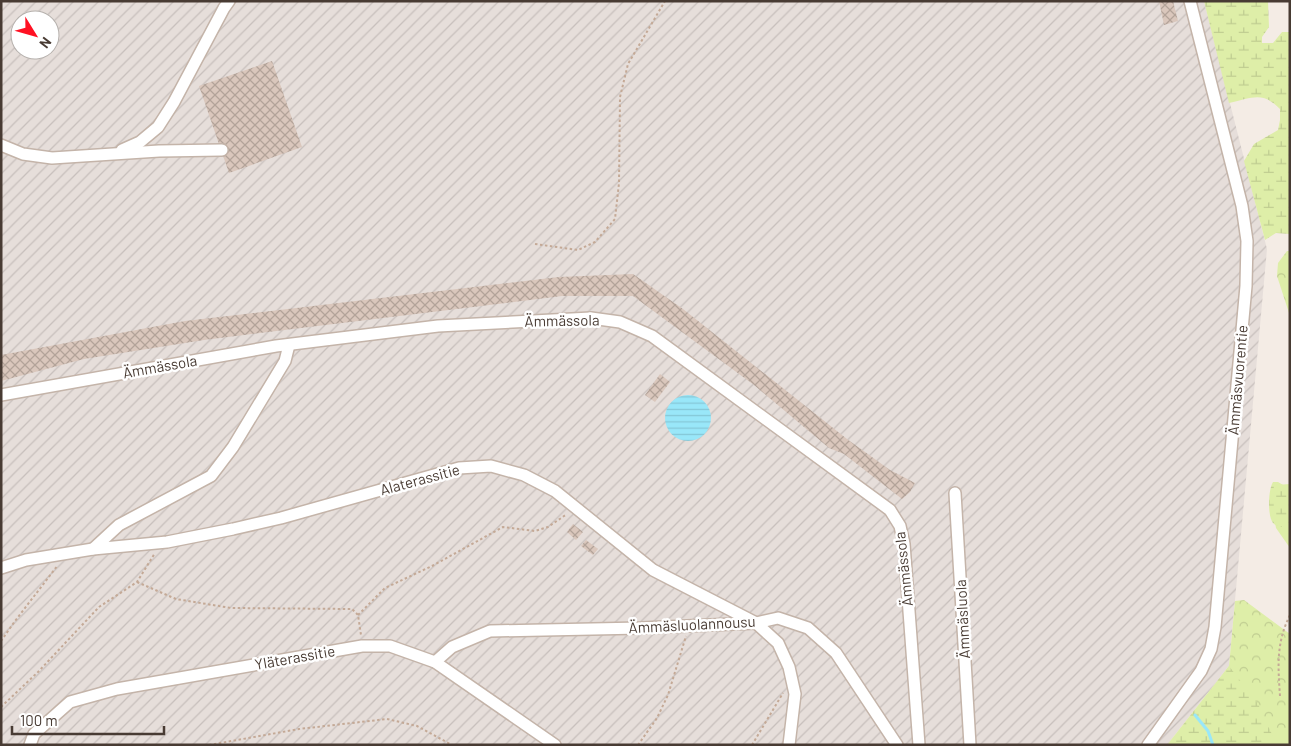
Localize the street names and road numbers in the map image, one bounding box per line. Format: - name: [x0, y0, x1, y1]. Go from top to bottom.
- street label: Ämmässola: [524, 310, 600, 330]
- street label: Ämmäsvuorentie: [1223, 324, 1251, 436]
- street label: Ämmässola: [121, 351, 198, 381]
- street label: Alaterassitie: [378, 460, 462, 498]
- street label: Ämmässola: [890, 531, 916, 607]
- street label: Ämmäsluola: [951, 579, 973, 659]
- street label: Ämmäsluolannousu: [628, 612, 756, 636]
- street label: Yläterassitie: [253, 641, 336, 673]

